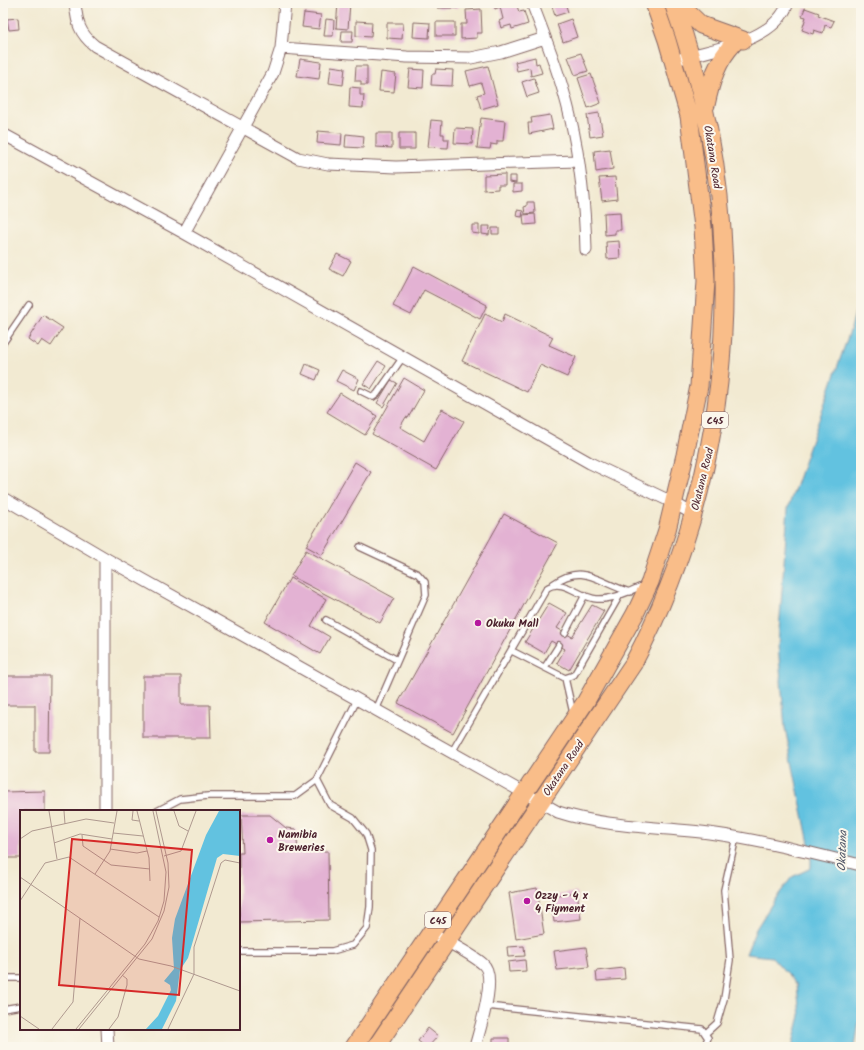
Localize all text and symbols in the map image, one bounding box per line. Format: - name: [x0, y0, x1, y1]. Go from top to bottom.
- street label: Okatana Road: [698, 124, 726, 191]
- road number: C45: [702, 412, 728, 428]
- street label: Okatana Road: [686, 446, 720, 512]
- place label: Okuku Mall: [486, 615, 538, 633]
- marker: Okuku Mall: [473, 618, 483, 628]
- street label: Okatana Road: [538, 737, 589, 800]
- inset map: [20, 810, 240, 1030]
- place label: Namibia Breweries: [278, 826, 326, 857]
- water label: Okatana: [832, 829, 853, 872]
- marker: Namibia Breweries: [265, 835, 275, 845]
- place label: Ozzy - 4 x 4 Fiyment: [535, 887, 589, 918]
- marker: Ozzy - 4 x 4 Fiyment: [522, 896, 532, 906]
- road number: C45: [425, 912, 451, 928]

